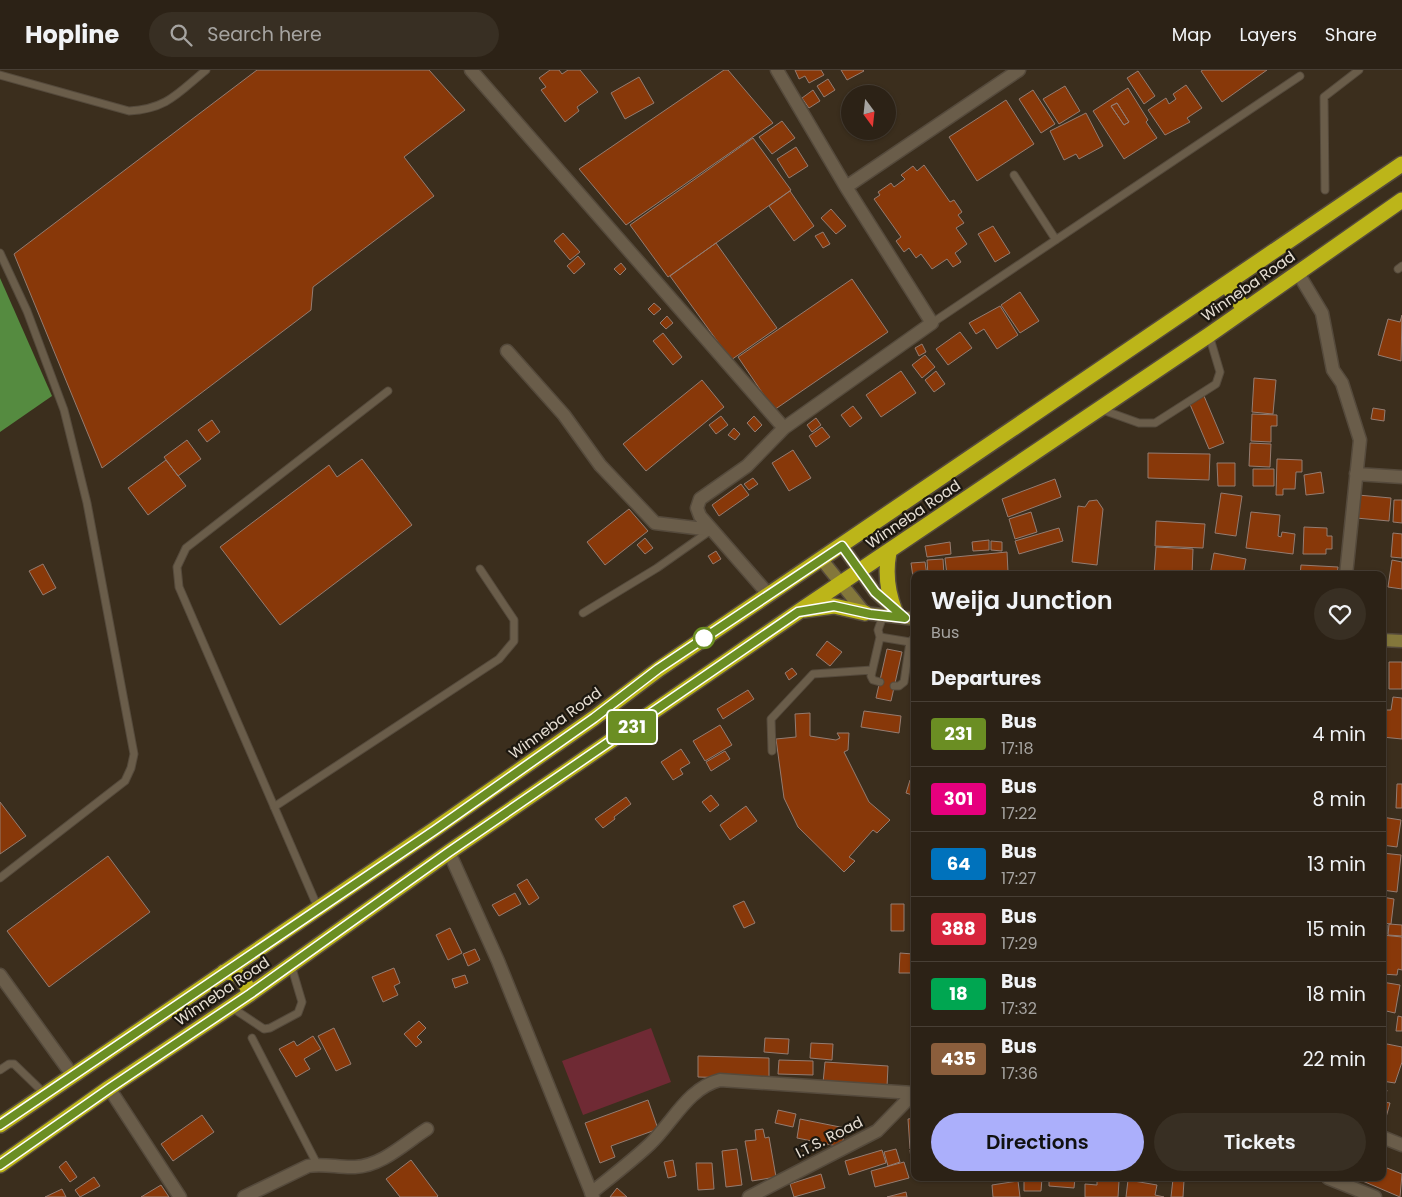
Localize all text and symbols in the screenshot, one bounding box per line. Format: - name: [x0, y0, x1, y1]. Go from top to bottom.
- search box: [149, 12, 499, 57]
- text: Hopline: [25, 18, 119, 51]
- icon: search: [167, 21, 195, 49]
- text: Search here: [207, 21, 322, 48]
- text: Map: [1172, 22, 1212, 47]
- text: Layers: [1240, 22, 1297, 47]
- text: Share: [1325, 22, 1377, 47]
- north arrow: [841, 85, 896, 140]
- map controls: [841, 85, 896, 140]
- street label: Winneba Road: [1197, 246, 1299, 326]
- street label: Winneba Road: [861, 475, 965, 553]
- text: Weija Junction: [931, 584, 1113, 617]
- button: heart: [1314, 588, 1366, 640]
- text: Bus: [931, 621, 959, 644]
- unlabelled marker: [693, 627, 715, 649]
- text: Departures: [931, 665, 1041, 692]
- street label: Winneba Road: [504, 682, 606, 764]
- text: Bus: [1001, 708, 1037, 735]
- line badge: 231: [603, 711, 661, 743]
- text: 231: [618, 714, 646, 739]
- text: 231: [945, 721, 972, 746]
- text: 4 min: [1313, 721, 1366, 748]
- text: 17:18: [1001, 737, 1033, 760]
- text: Bus: [1001, 773, 1037, 800]
- text: 301: [944, 786, 973, 811]
- text: 8 min: [1313, 786, 1366, 813]
- text: 17:22: [1001, 802, 1037, 825]
- text: Bus: [1001, 838, 1037, 865]
- text: 64: [947, 851, 970, 876]
- text: 13 min: [1307, 851, 1366, 878]
- text: 17:27: [1001, 867, 1036, 890]
- text: Bus: [1001, 903, 1037, 930]
- text: 388: [941, 916, 976, 941]
- text: 15 min: [1307, 916, 1366, 943]
- text: 17:29: [1001, 932, 1038, 955]
- street label: Winneba Road: [170, 952, 274, 1030]
- text: Bus: [1001, 968, 1037, 995]
- text: 18: [949, 981, 968, 1006]
- text: 18 min: [1306, 981, 1366, 1008]
- text: 17:32: [1001, 997, 1037, 1020]
- text: Bus: [1001, 1033, 1037, 1060]
- text: 435: [941, 1046, 976, 1071]
- text: 22 min: [1303, 1046, 1366, 1073]
- text: 17:36: [1001, 1062, 1038, 1085]
- street label: I.T.S. Road: [792, 1111, 866, 1163]
- button: Directions: [931, 1113, 1144, 1171]
- button: Tickets: [1154, 1113, 1366, 1171]

